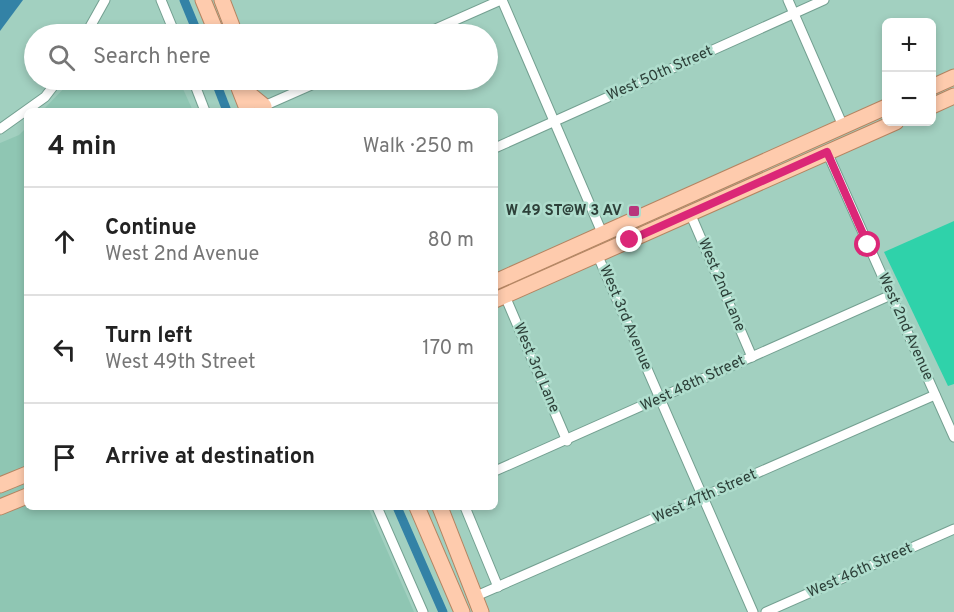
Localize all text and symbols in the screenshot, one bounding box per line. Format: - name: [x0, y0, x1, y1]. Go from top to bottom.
- map controls: [882, 18, 936, 126]
- button: +: [882, 18, 936, 72]
- search box: [24, 24, 498, 90]
- icon: search: [45, 41, 78, 74]
- street label: West 50th Street: [604, 42, 716, 106]
- text: Search here: [93, 44, 211, 71]
- button: −: [882, 72, 936, 126]
- text: 4 min: [48, 131, 117, 164]
- text: Walk · 250 m: [363, 134, 474, 160]
- place label: W 49 ST@W 3 AV: [505, 202, 622, 221]
- marker: W 49 ST@W 3 AV: [627, 204, 641, 218]
- text: Continue: [105, 215, 196, 242]
- icon: ahead: [48, 225, 81, 258]
- route end: [616, 226, 642, 252]
- text: 80 m: [428, 228, 474, 254]
- route start: [854, 231, 880, 257]
- street label: West 2nd Lane: [693, 236, 749, 334]
- text: West 2nd Avenue: [105, 242, 259, 268]
- street label: West 3rd Avenue: [594, 263, 656, 373]
- street label: West 2nd Avenue: [873, 270, 937, 384]
- street label: West 3rd Lane: [509, 320, 563, 416]
- text: Turn left: [105, 323, 193, 350]
- icon: left: [48, 333, 81, 366]
- text: 170 m: [422, 336, 474, 362]
- text: West 49th Street: [105, 350, 256, 376]
- street label: West 48th Street: [638, 351, 748, 417]
- icon: arrive: [48, 441, 81, 474]
- text: Arrive at destination: [105, 444, 315, 471]
- street label: West 47th Street: [650, 466, 760, 528]
- street label: West 46th Street: [804, 539, 916, 603]

